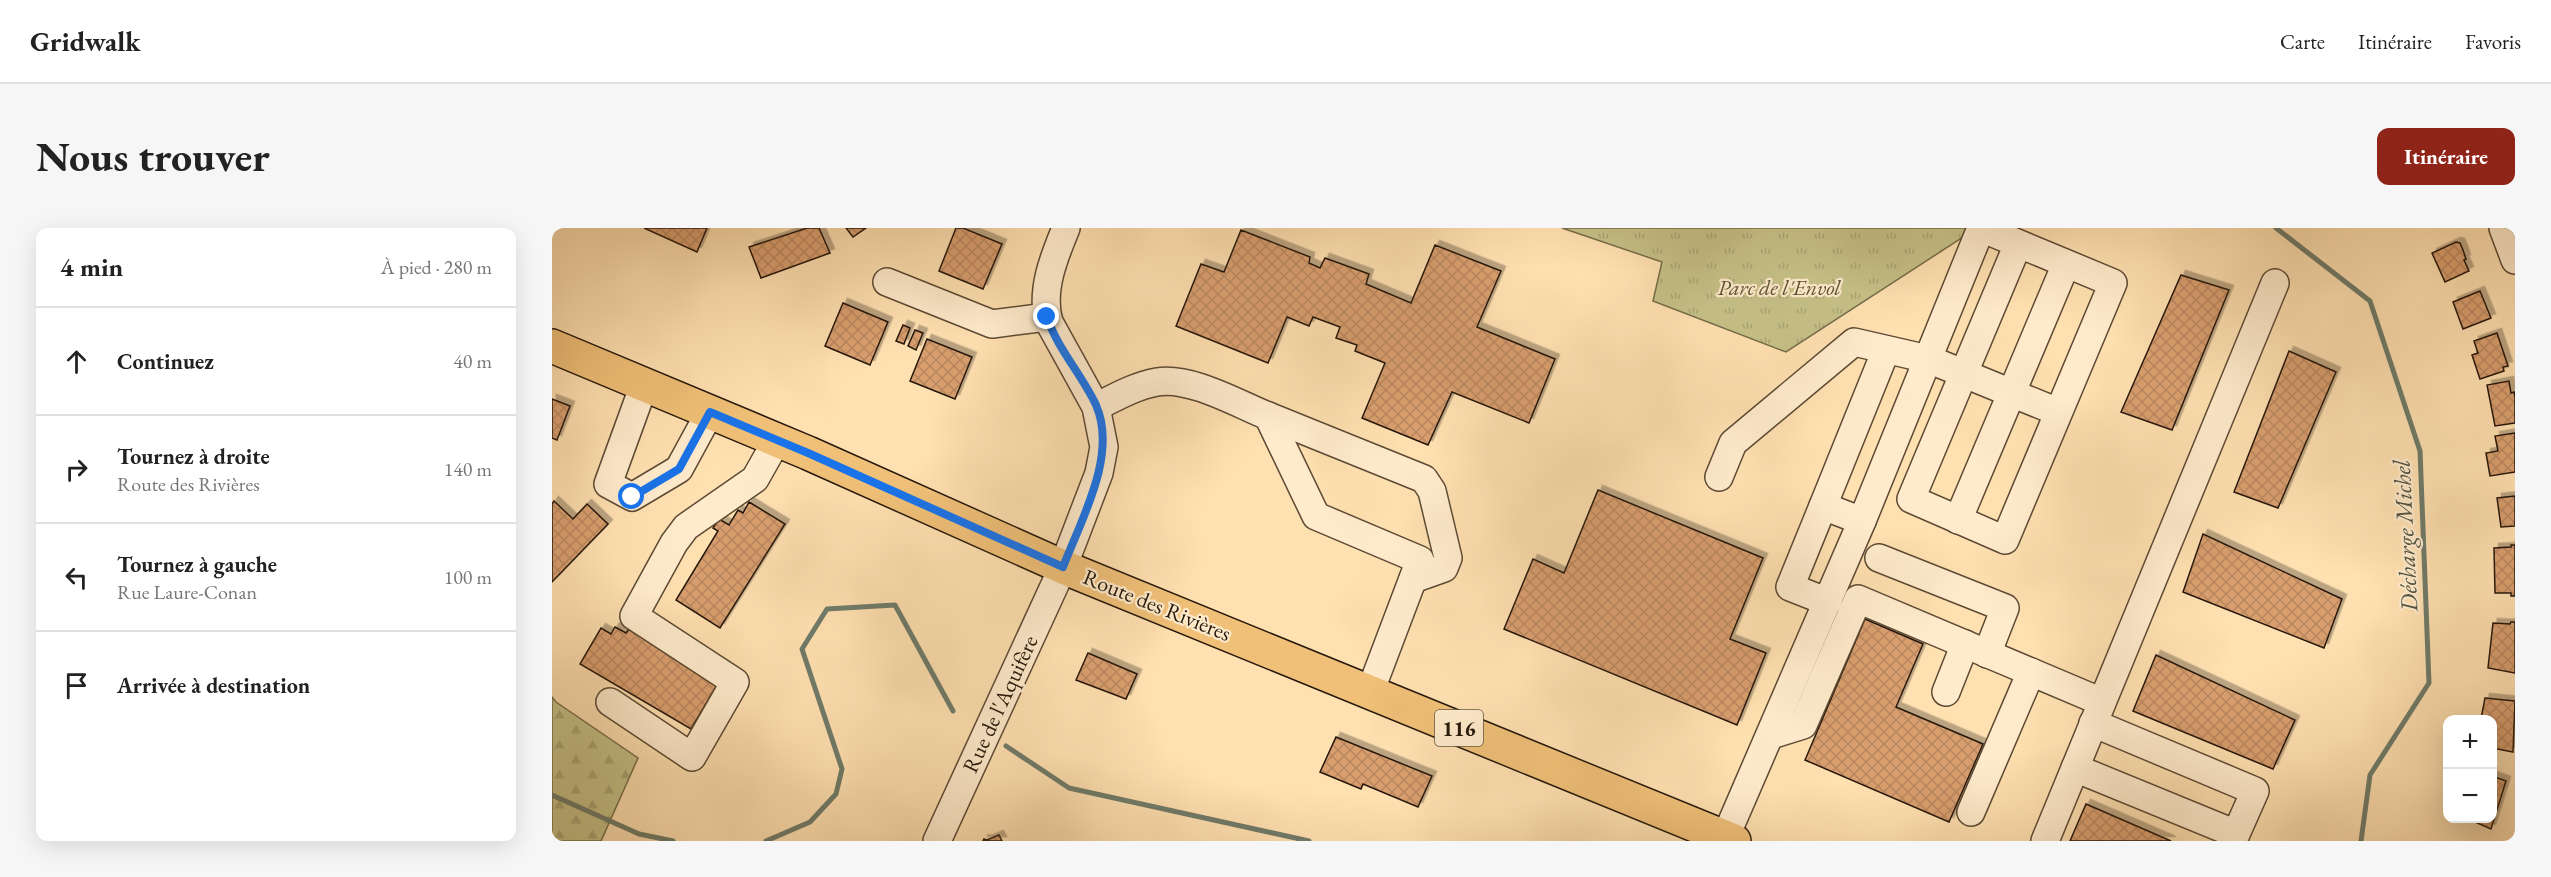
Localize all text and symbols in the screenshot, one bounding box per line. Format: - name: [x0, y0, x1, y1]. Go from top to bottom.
- text: Gridwalk: [30, 23, 141, 59]
- text: Carte: [2280, 28, 2325, 55]
- text: Itinéraire: [2358, 28, 2432, 55]
- text: Favoris: [2465, 28, 2521, 55]
- button: Itinéraire: [2377, 128, 2515, 185]
- text: Nous trouver: [36, 129, 270, 184]
- text: 4 min: [60, 250, 123, 284]
- text: À pied · 280 m: [381, 254, 492, 280]
- park label: Parc de l'Envol: [1718, 273, 1841, 302]
- route end: [1033, 303, 1059, 329]
- icon: ahead: [60, 345, 93, 378]
- text: Continuez: [117, 347, 214, 376]
- text: 40 m: [453, 348, 492, 374]
- text: Tournez à droite: [117, 442, 270, 471]
- icon: right: [60, 453, 93, 486]
- text: 140 m: [444, 456, 492, 482]
- water label: Décharge Michel: [2385, 458, 2425, 614]
- text: Route des Rivières: [117, 471, 260, 497]
- route start: [618, 483, 644, 509]
- text: Tournez à gauche: [117, 550, 277, 579]
- icon: left: [60, 561, 93, 594]
- street label: Route des Rivières: [1079, 562, 1235, 648]
- text: 100 m: [444, 564, 492, 590]
- text: Rue Laure-Conan: [117, 579, 257, 605]
- street label: Rue de l'Aquifère: [955, 630, 1045, 778]
- icon: arrive: [60, 669, 93, 702]
- text: Arrivée à destination: [117, 671, 310, 700]
- road number: 116: [1435, 710, 1483, 746]
- map controls: [2443, 715, 2497, 823]
- button: +: [2443, 715, 2497, 769]
- button: −: [2443, 769, 2497, 823]

